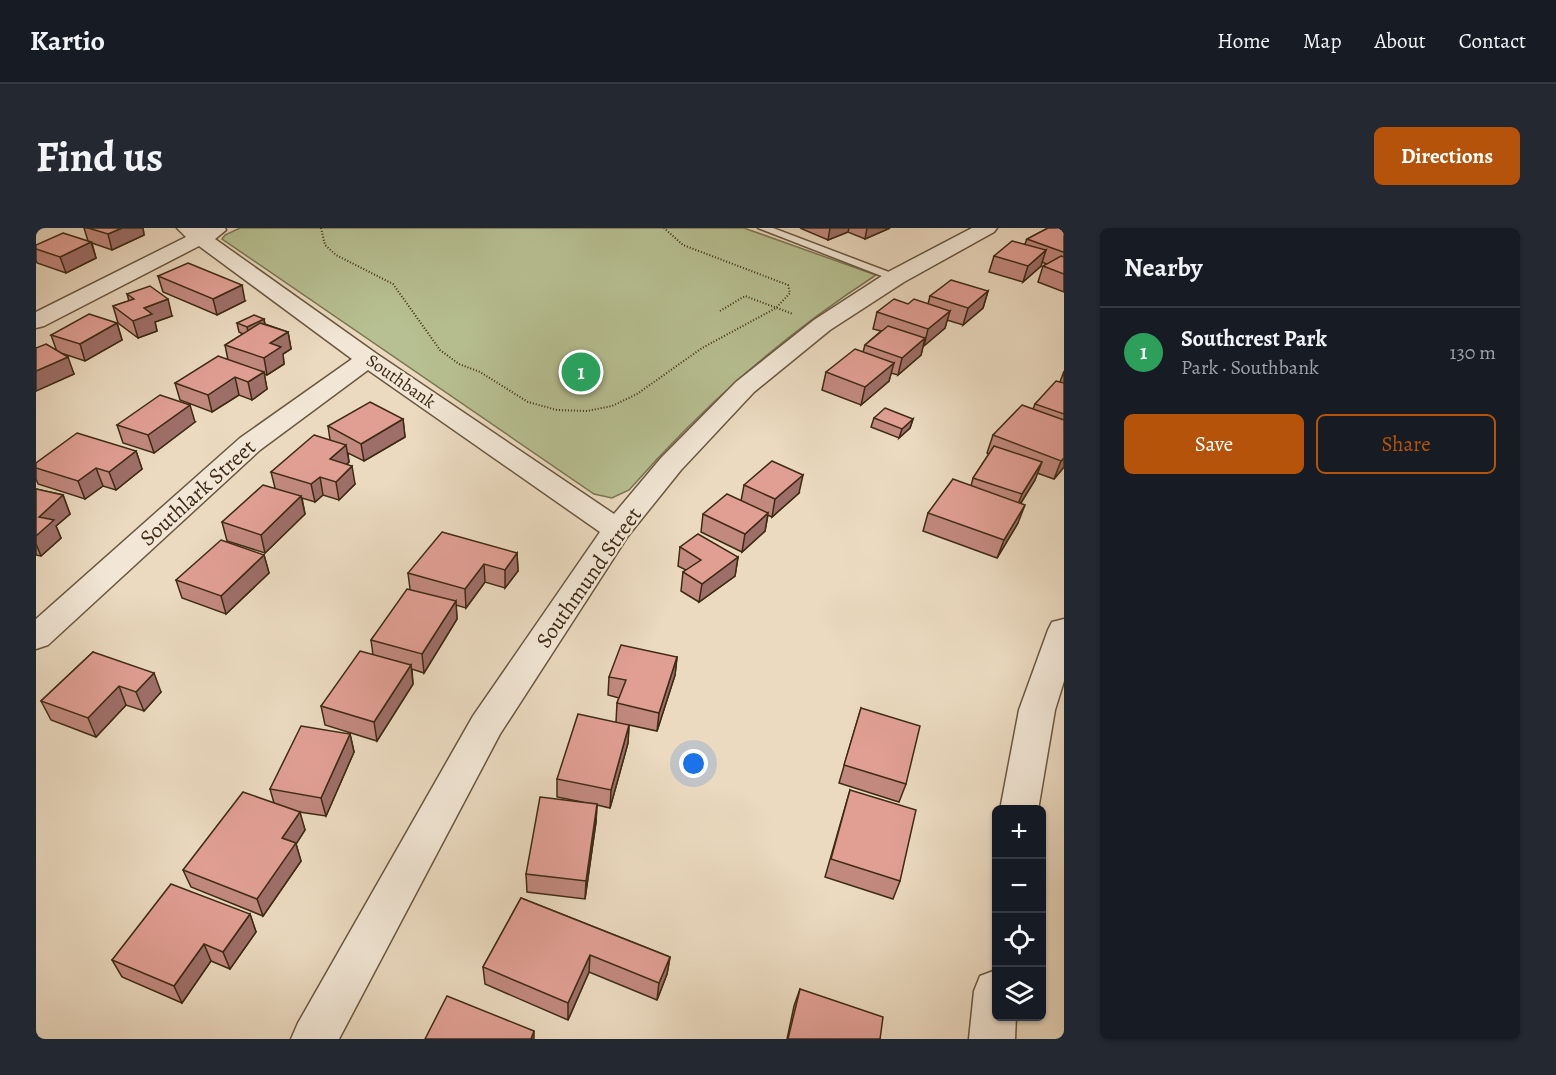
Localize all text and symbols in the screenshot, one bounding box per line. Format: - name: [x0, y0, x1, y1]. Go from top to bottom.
- text: Kartio: [30, 22, 105, 60]
- text: Home: [1217, 27, 1270, 55]
- text: Map: [1303, 27, 1341, 55]
- text: About: [1374, 27, 1426, 55]
- text: Contact: [1459, 27, 1526, 55]
- button: Directions: [1374, 127, 1520, 185]
- text: Find us: [36, 128, 163, 185]
- text: Nearby: [1124, 250, 1203, 285]
- text: Southcrest Park: [1181, 324, 1327, 354]
- text: 1: [1140, 339, 1147, 366]
- text: 130 m: [1450, 339, 1496, 366]
- street label: Southbank: [361, 348, 441, 414]
- pin: 1: [562, 350, 600, 394]
- text: Park · Southbank: [1181, 354, 1319, 381]
- button: Save: [1124, 414, 1304, 474]
- button: Share: [1316, 414, 1496, 474]
- street label: Southlark Street: [133, 433, 262, 553]
- street label: Southmund Street: [529, 501, 649, 654]
- your location: [679, 749, 708, 778]
- map controls: [992, 805, 1046, 1021]
- button: +: [992, 805, 1046, 859]
- button: −: [992, 859, 1046, 913]
- button: locate: [992, 913, 1046, 967]
- button: layers: [992, 967, 1046, 1021]

